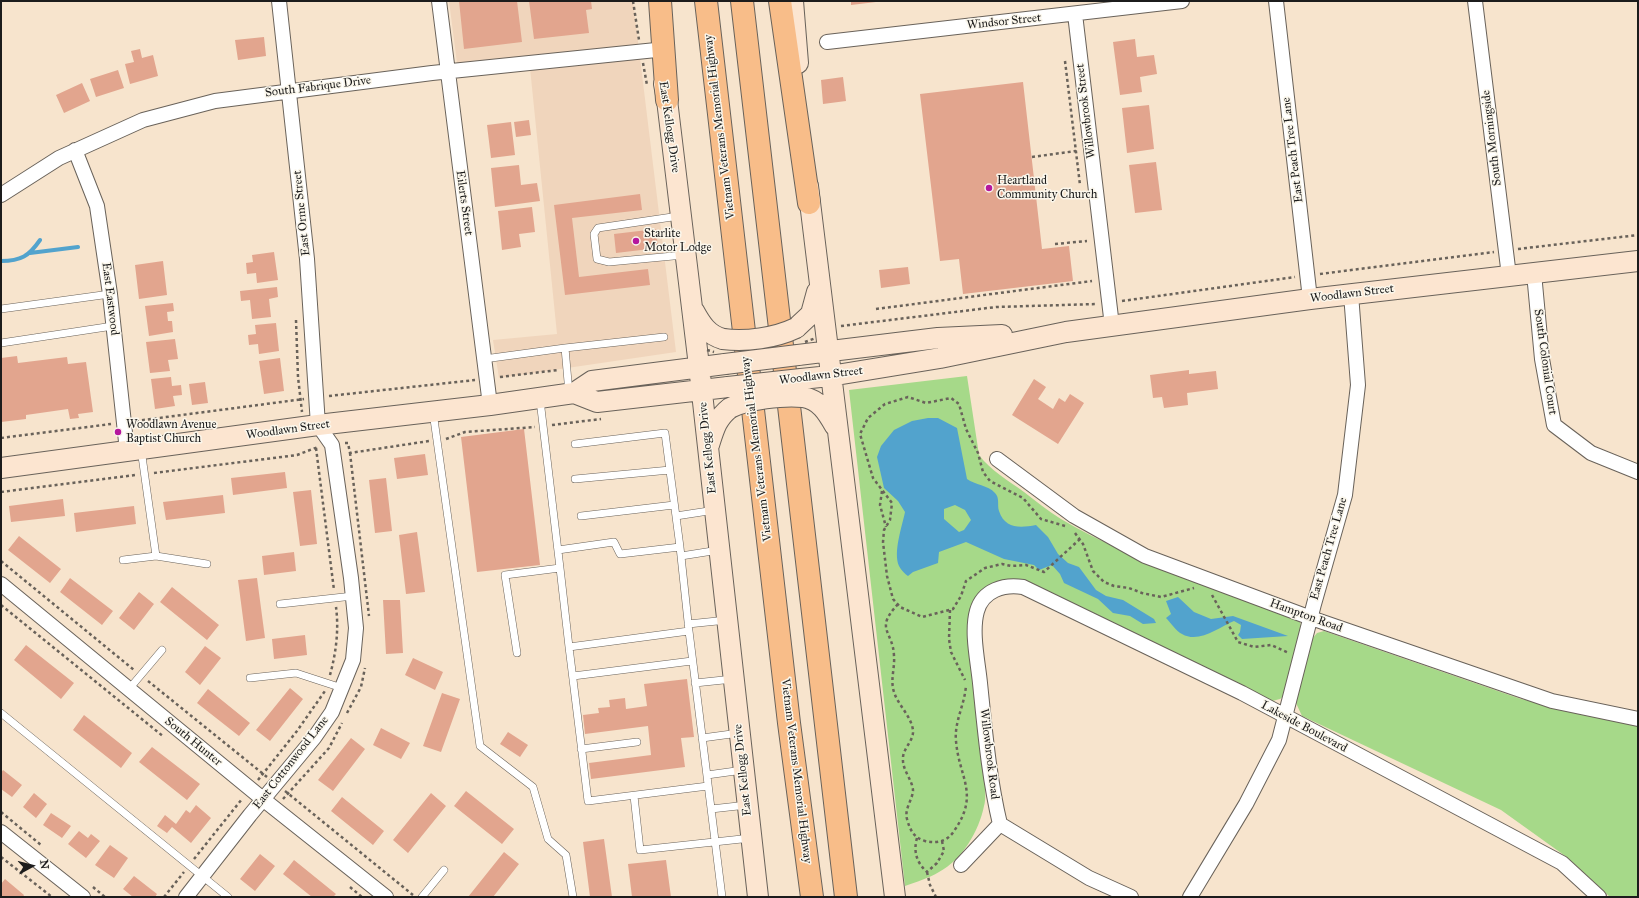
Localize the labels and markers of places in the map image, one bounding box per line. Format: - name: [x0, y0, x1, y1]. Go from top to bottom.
- place label: Heartland Community Church: [997, 174, 1097, 202]
- marker: Heartland Community Church: [984, 183, 994, 193]
- place label: Starlite Motor Lodge: [644, 227, 711, 255]
- marker: Starlite Motor Lodge: [631, 236, 641, 246]
- place label: Woodlawn Avenue Baptist Church: [126, 418, 216, 446]
- marker: Woodlawn Avenue Baptist Church: [113, 427, 123, 437]

